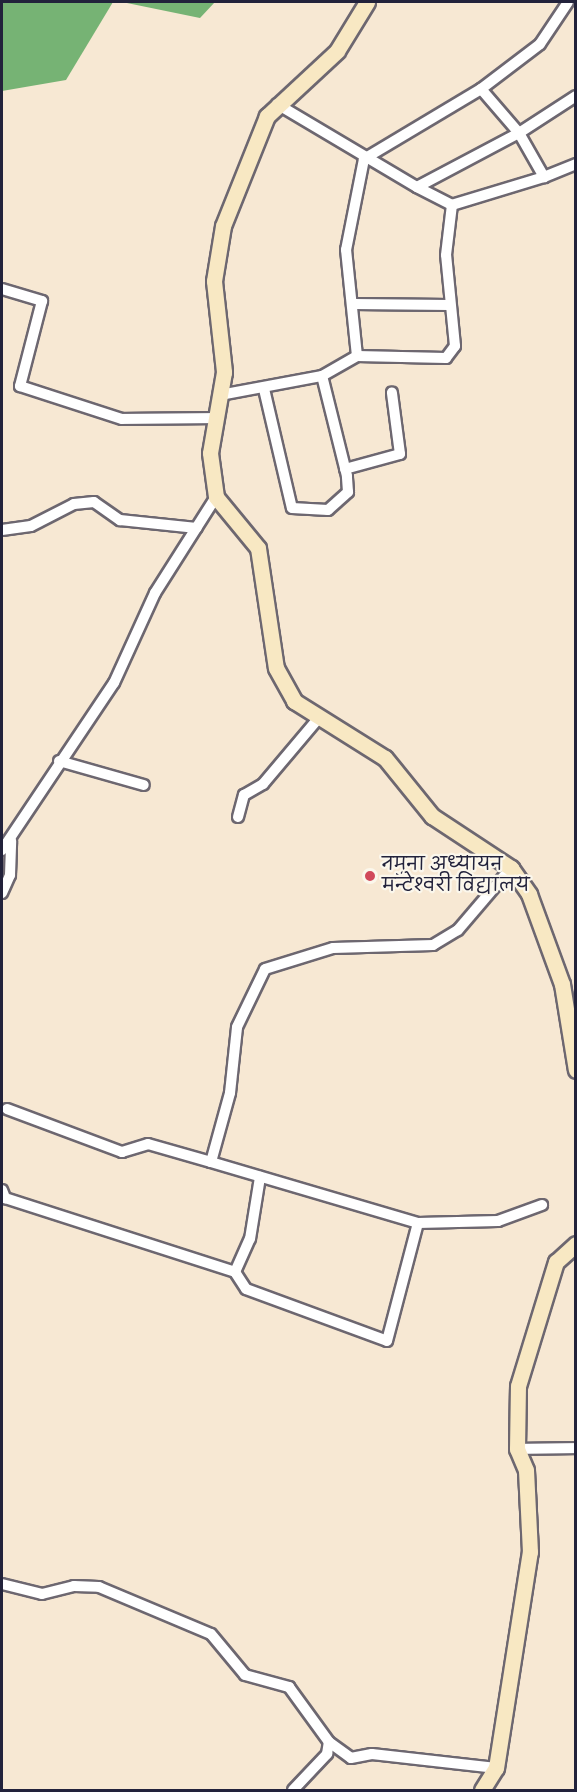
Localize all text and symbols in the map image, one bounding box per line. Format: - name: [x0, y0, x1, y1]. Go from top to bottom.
- place label: नमुना अध्यायन मन्टेश्वरी विद्यालय: [382, 855, 530, 898]
- marker: नमुना अध्यायन मन्टेश्वरी विद्यालय: [363, 869, 377, 883]

